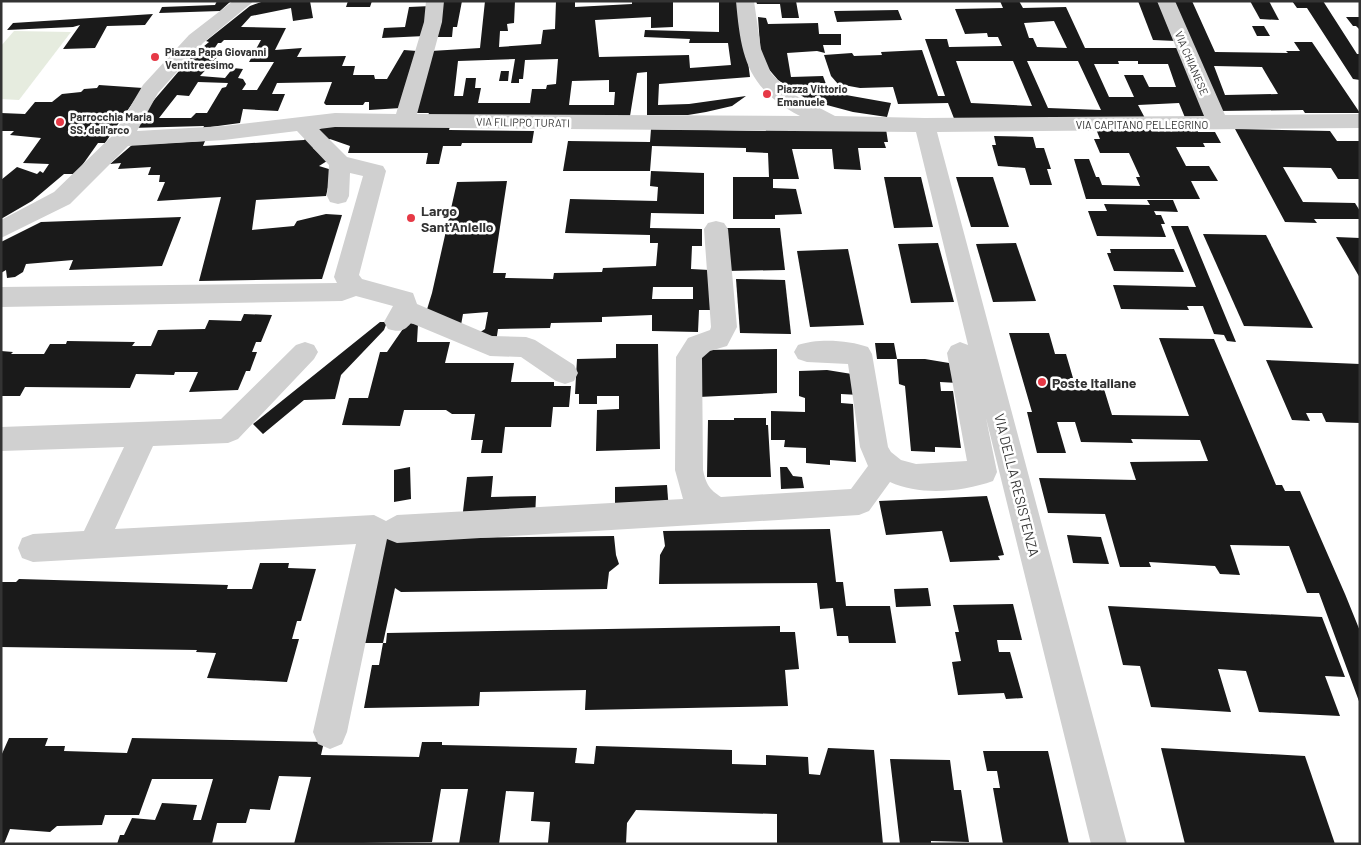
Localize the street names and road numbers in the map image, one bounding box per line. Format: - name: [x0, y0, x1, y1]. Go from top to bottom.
- street label: VIA CHIANESE: [1173, 29, 1212, 97]
- street label: VIA FILIPPO TURATI: [476, 115, 570, 129]
- street label: VIA CAPITANO PELLEGRINO: [1076, 118, 1208, 131]
- street label: VIA DELLA RESISTENZA: [991, 412, 1043, 559]

